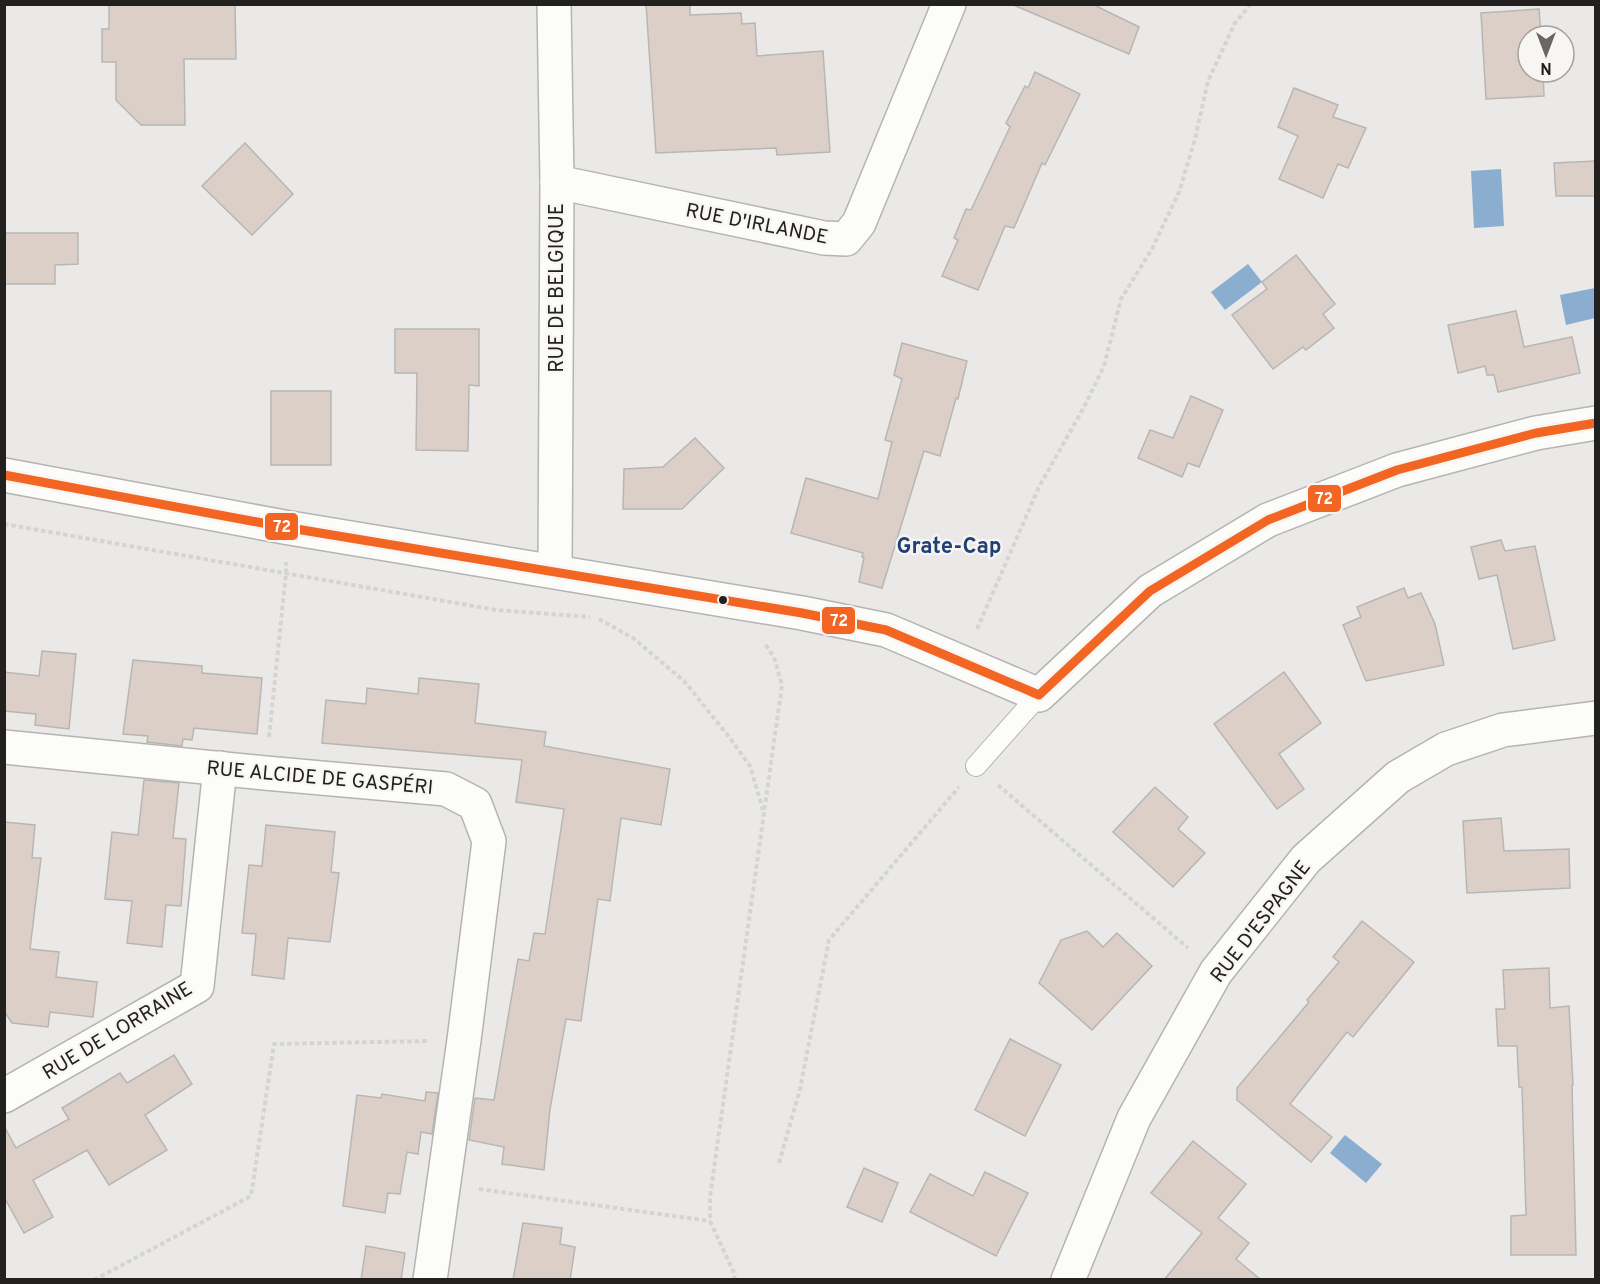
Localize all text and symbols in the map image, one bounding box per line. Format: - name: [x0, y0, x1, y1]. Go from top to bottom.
- north arrow: [1516, 24, 1576, 84]
- text: N: [1540, 57, 1552, 77]
- street label: RUE D'IRLANDE: [683, 198, 830, 252]
- street label: RUE DE BELGIQUE: [545, 203, 571, 373]
- line badge: 72: [1307, 484, 1342, 513]
- text: 72: [1315, 490, 1333, 510]
- line badge: 72: [264, 512, 299, 541]
- text: 72: [273, 518, 291, 538]
- district label: Grate-Cap: [896, 534, 1002, 561]
- unlabelled marker: [717, 594, 729, 606]
- line badge: 72: [821, 606, 856, 635]
- text: 72: [830, 612, 848, 632]
- street label: RUE ALCIDE DE GASPÉRI: [205, 754, 434, 802]
- street label: RUE D'ESPAGNE: [1206, 856, 1317, 989]
- street label: RUE DE LORRAINE: [38, 977, 198, 1087]

